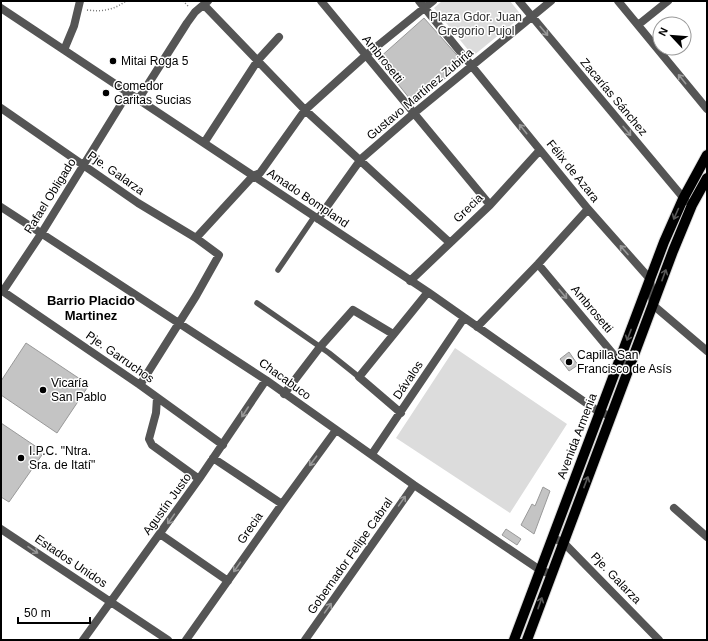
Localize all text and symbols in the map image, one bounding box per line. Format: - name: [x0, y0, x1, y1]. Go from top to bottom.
- park label: Plaza Gdor. Juan Gregorio Pujol: [430, 10, 522, 38]
- north arrow: [652, 16, 692, 56]
- text: N: [656, 25, 670, 38]
- one-way arrow: [539, 26, 548, 36]
- street label: Ambrosetti: [360, 32, 406, 86]
- street label: Gustavo Martínez Zubiria: [364, 45, 476, 143]
- place label: Mitai Roga 5: [121, 54, 189, 68]
- street label: Zacarías Sánchez: [578, 55, 650, 139]
- marker: Mitai Roga 5: [108, 56, 118, 66]
- one-way arrow: [678, 74, 687, 84]
- place label: Comedor Caritas Sucias: [114, 79, 191, 107]
- marker: Comedor Caritas Sucias: [101, 88, 111, 98]
- one-way arrow: [519, 123, 528, 134]
- one-way arrow: [622, 126, 631, 137]
- street label: Félix de Azara: [544, 137, 603, 205]
- street label: Pje. Galarza: [85, 148, 147, 198]
- street label: Rafael Obligado: [21, 156, 79, 236]
- street label: Amado Bompland: [265, 166, 351, 230]
- street label: Grecia: [450, 190, 486, 225]
- one-way arrow: [672, 208, 679, 220]
- one-way arrow: [620, 245, 629, 255]
- one-way arrow: [661, 269, 669, 281]
- street label: Ambrosetti: [568, 283, 616, 335]
- one-way arrow: [559, 288, 568, 299]
- district label: Barrio Placido Martinez: [47, 293, 135, 323]
- street label: Pje. Garruchos: [83, 328, 157, 386]
- one-way arrow: [625, 329, 633, 341]
- place label: Capilla San Francisco de Asís: [577, 348, 672, 376]
- street label: Chacabuco: [256, 355, 314, 403]
- marker: Capilla San Francisco de Asís: [564, 357, 574, 367]
- street label: Dávalos: [390, 358, 426, 402]
- place label: Vicaría San Pablo: [51, 376, 107, 404]
- marker: Vicaría San Pablo: [38, 385, 48, 395]
- street label: Avenida Armenia: [554, 391, 600, 481]
- one-way arrow: [241, 406, 249, 417]
- place label: I.P.C. "Ntra. Sra. de Itatí": [29, 444, 95, 472]
- marker: I.P.C. "Ntra. Sra. de Itatí": [16, 453, 26, 463]
- one-way arrow: [309, 456, 317, 467]
- street label: Agustín Justo: [140, 470, 194, 538]
- one-way arrow: [583, 476, 591, 488]
- street label: Gobernador Felipe Cabral: [304, 495, 396, 617]
- one-way arrow: [398, 496, 406, 507]
- street label: Grecia: [234, 509, 266, 546]
- one-way arrow: [167, 513, 175, 524]
- street label: Estados Unidos: [32, 532, 110, 590]
- one-way arrow: [28, 546, 39, 555]
- street label: Pje. Galarza: [588, 549, 644, 607]
- one-way arrow: [233, 561, 241, 572]
- one-way arrow: [537, 598, 545, 610]
- scale bar: [18, 599, 90, 625]
- one-way arrow: [324, 603, 332, 614]
- text: 50 m: [24, 606, 51, 620]

